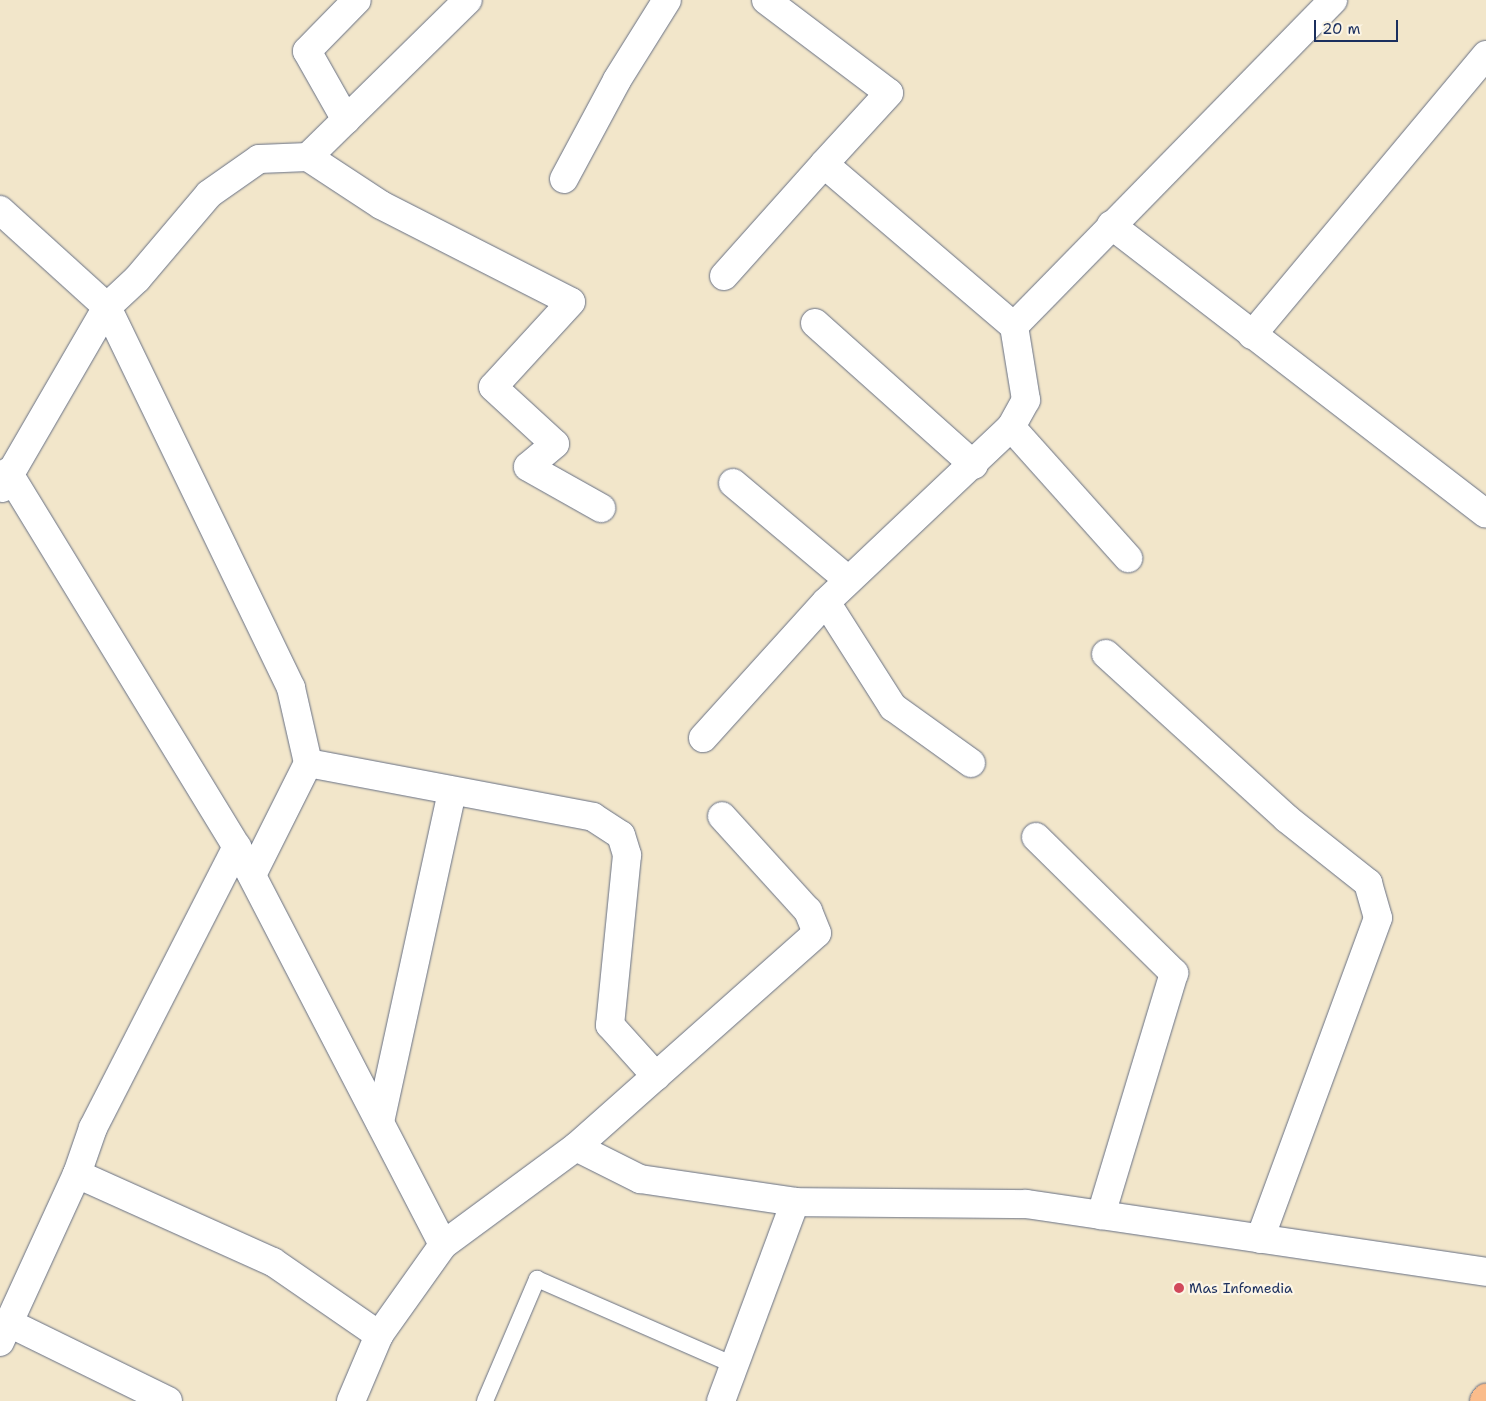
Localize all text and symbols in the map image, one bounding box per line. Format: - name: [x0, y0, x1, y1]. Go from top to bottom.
- scale bar: [1316, 10, 1400, 42]
- text: 20 m: [1322, 19, 1361, 39]
- place label: Mas Infomedia: [1189, 1280, 1293, 1296]
- marker: Mas Infomedia: [1173, 1282, 1185, 1294]

